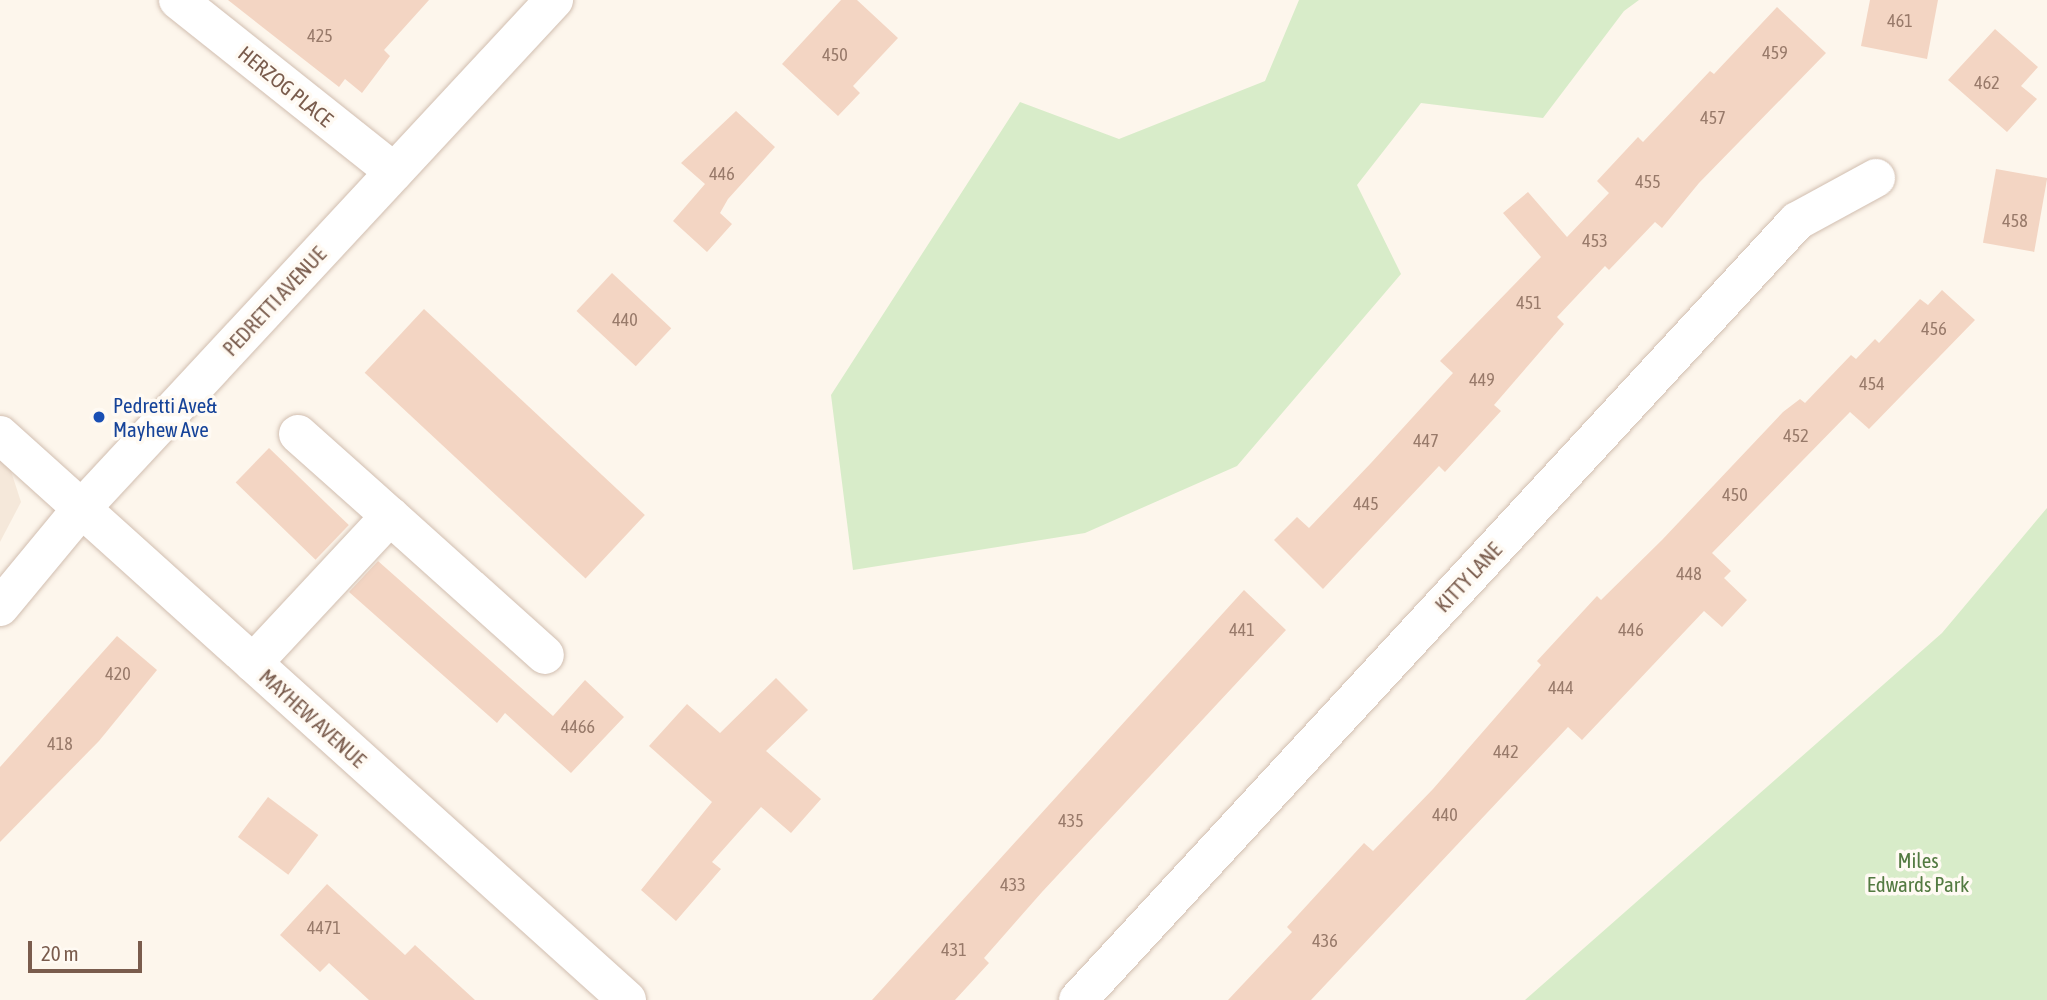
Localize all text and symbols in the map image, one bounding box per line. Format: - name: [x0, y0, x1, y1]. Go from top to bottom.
- house number: 461: [1887, 10, 1913, 32]
- house number: 425: [307, 25, 333, 47]
- street label: HERZOG PLACE: [234, 40, 338, 132]
- house number: 459: [1762, 42, 1788, 64]
- house number: 450: [822, 44, 848, 66]
- house number: 462: [1974, 72, 2000, 94]
- house number: 457: [1700, 107, 1726, 129]
- house number: 446: [709, 163, 735, 185]
- house number: 455: [1635, 171, 1661, 193]
- house number: 458: [2002, 210, 2028, 232]
- house number: 453: [1582, 230, 1608, 252]
- street label: PEDRETTI AVENUE: [217, 241, 331, 361]
- house number: 451: [1516, 292, 1542, 314]
- house number: 440: [612, 309, 638, 331]
- house number: 456: [1921, 318, 1947, 340]
- house number: 449: [1469, 369, 1495, 391]
- house number: 454: [1859, 373, 1885, 395]
- place label: Pedretti Ave& Mayhew Ave: [113, 392, 217, 442]
- marker: Pedretti Ave& Mayhew Ave: [91, 409, 107, 425]
- house number: 452: [1783, 425, 1809, 447]
- house number: 447: [1413, 430, 1439, 452]
- house number: 450: [1722, 484, 1748, 506]
- house number: 445: [1353, 493, 1379, 515]
- street label: KITTY LANE: [1429, 537, 1507, 617]
- house number: 448: [1676, 563, 1702, 585]
- house number: 441: [1229, 619, 1255, 641]
- house number: 446: [1618, 619, 1644, 641]
- house number: 420: [105, 663, 131, 685]
- street label: MAYHEW AVENUE: [255, 664, 371, 772]
- house number: 444: [1548, 677, 1574, 699]
- house number: 4466: [561, 716, 595, 738]
- house number: 418: [47, 733, 73, 755]
- house number: 442: [1493, 741, 1519, 763]
- house number: 440: [1432, 804, 1458, 826]
- house number: 435: [1058, 810, 1084, 832]
- park label: Miles Edwards Park: [1867, 847, 1969, 897]
- house number: 433: [1000, 874, 1026, 896]
- house number: 4471: [307, 917, 341, 939]
- scale bar: [32, 926, 145, 970]
- house number: 436: [1312, 930, 1338, 952]
- house number: 431: [941, 939, 967, 961]
- text: 20 m: [41, 941, 79, 965]

